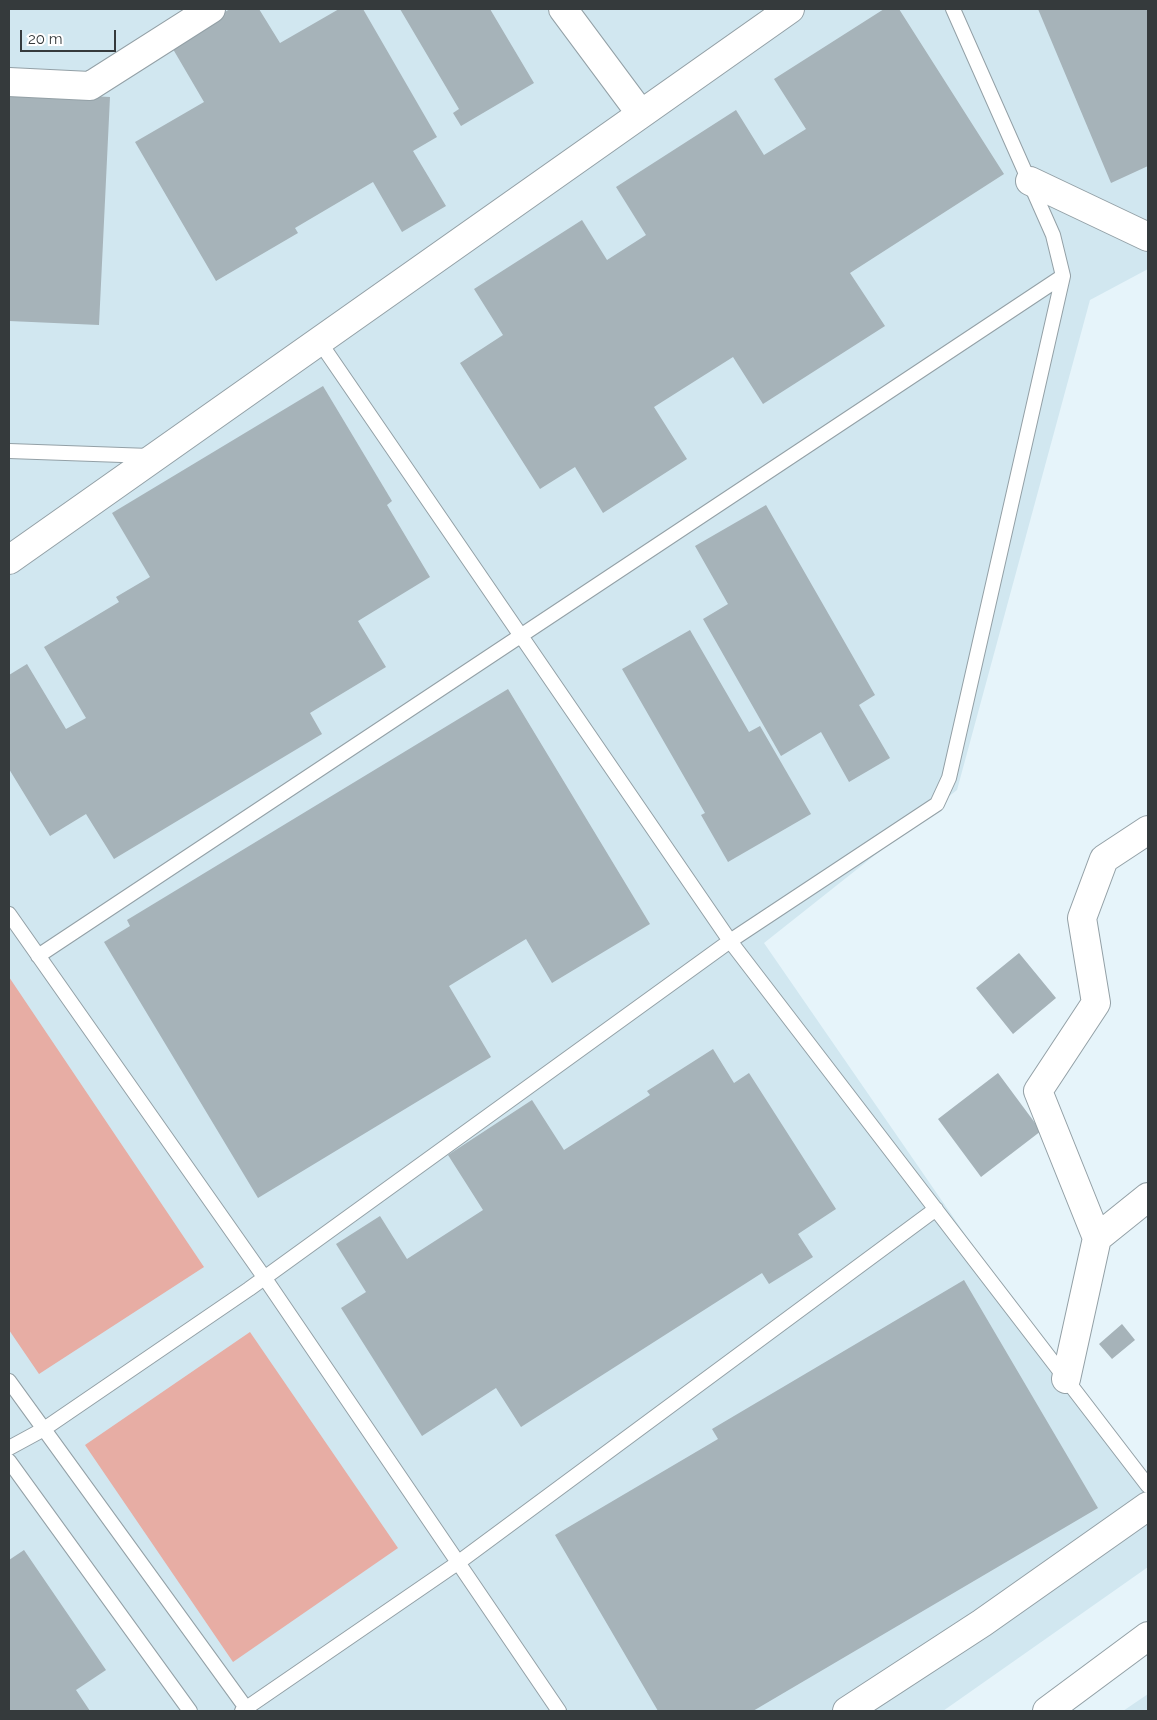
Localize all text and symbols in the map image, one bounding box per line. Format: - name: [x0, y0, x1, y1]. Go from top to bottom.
- scale bar: [22, 20, 119, 52]
- text: 20 m: [28, 30, 63, 48]

